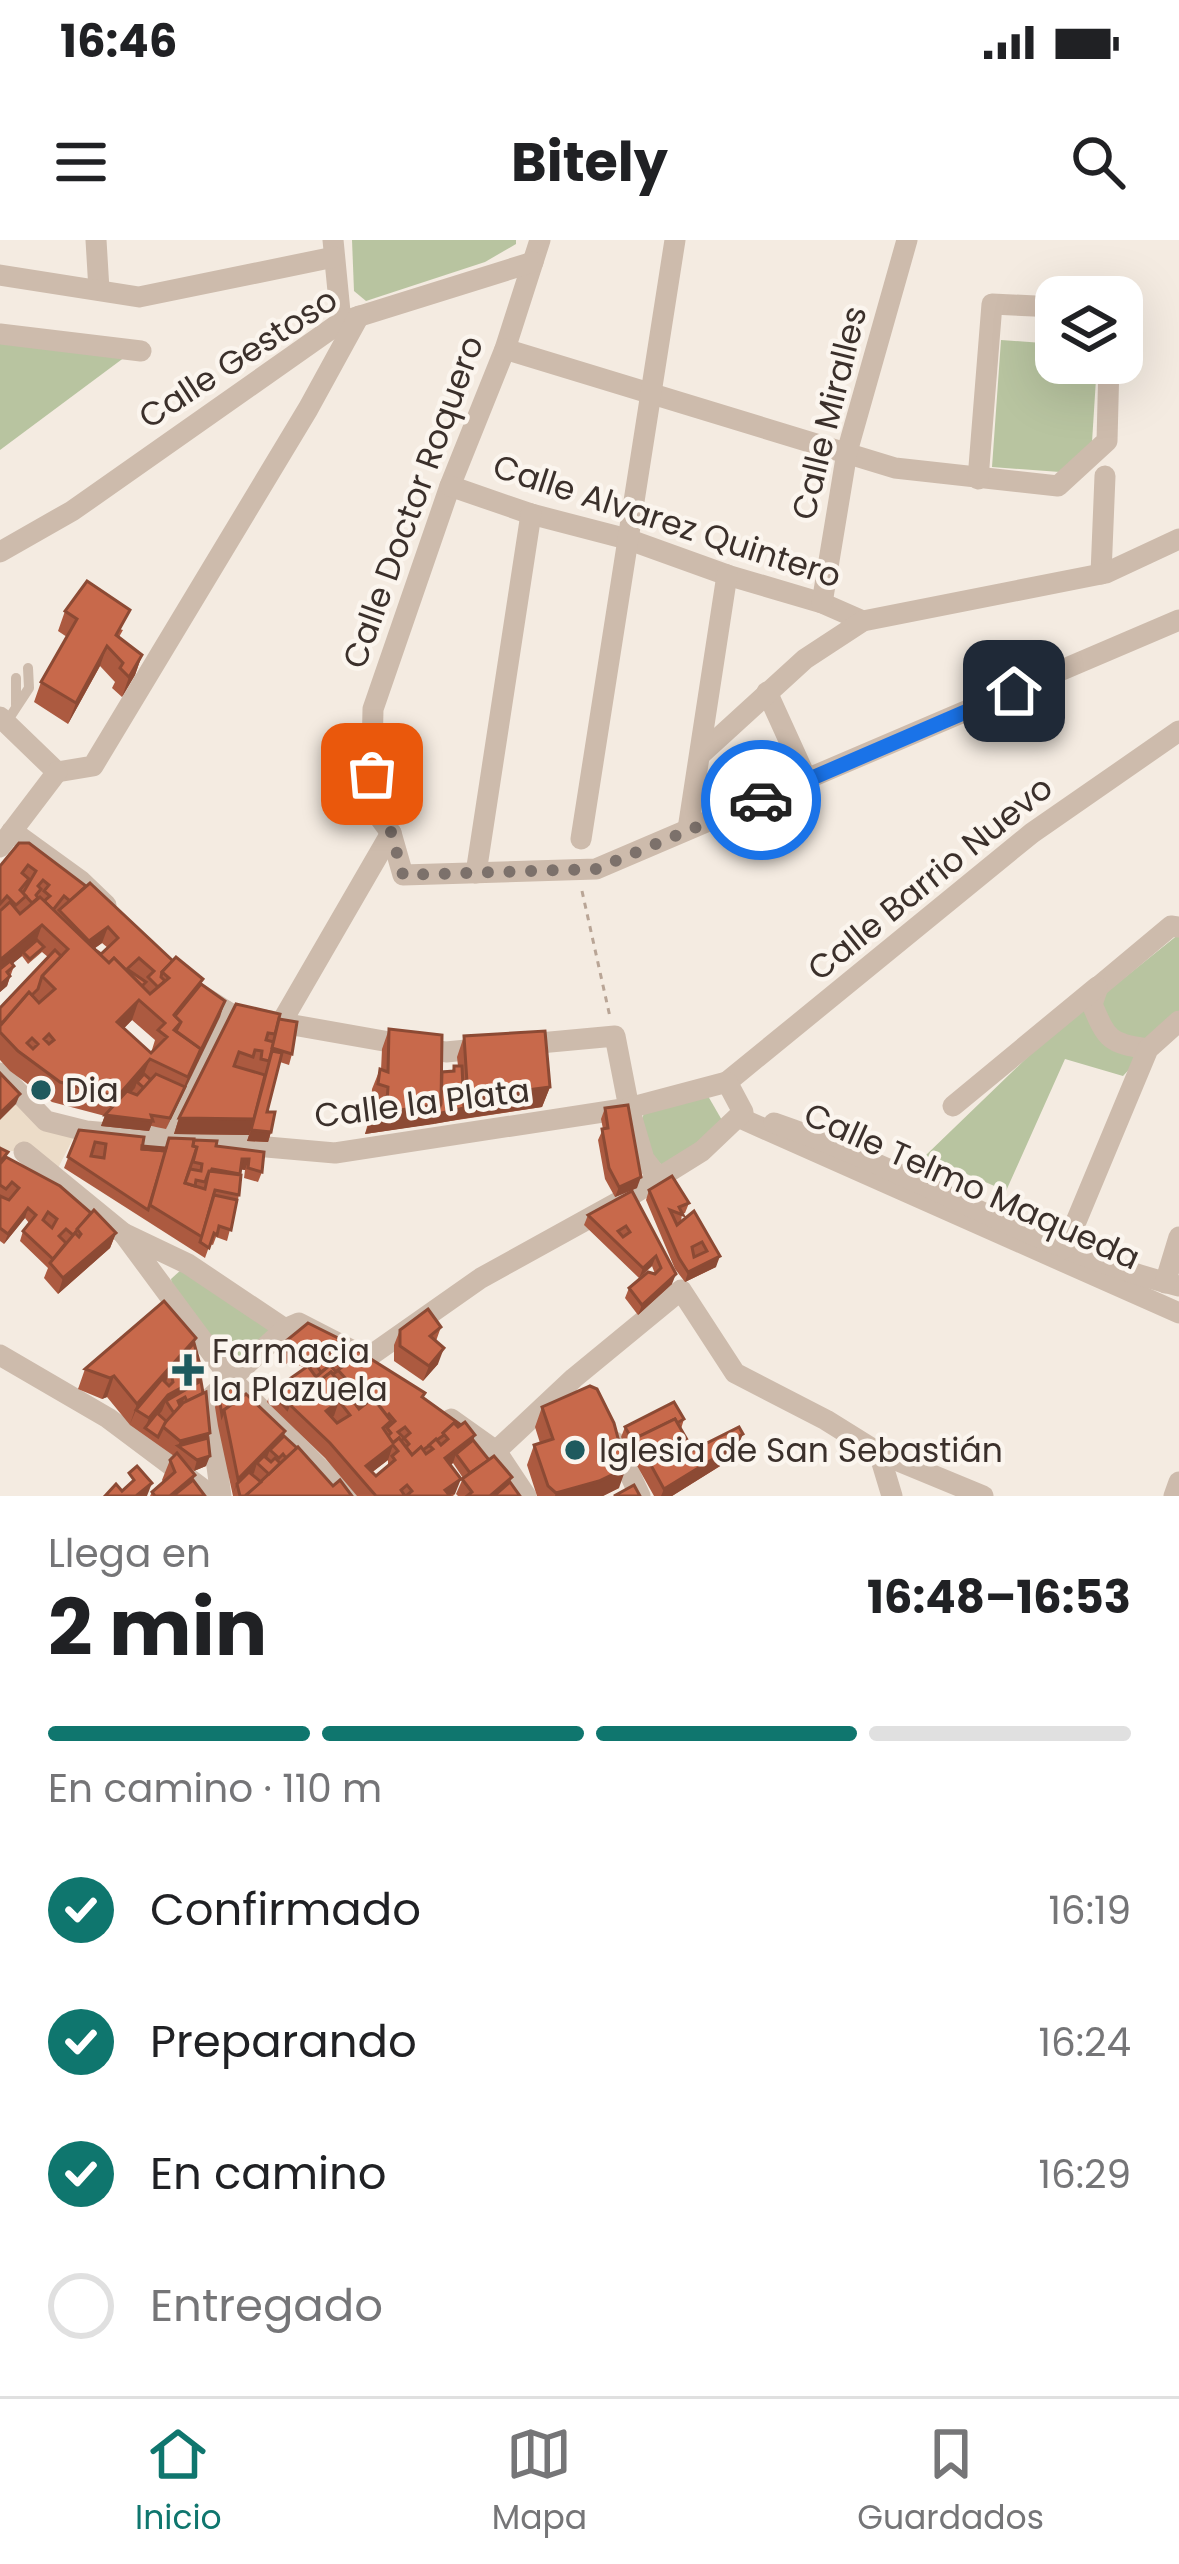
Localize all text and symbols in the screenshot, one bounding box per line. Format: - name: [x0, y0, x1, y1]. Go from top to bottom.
- text: 16:46: [60, 10, 178, 73]
- text: Bitely: [511, 124, 668, 200]
- icon: menu: [48, 129, 114, 195]
- icon: search: [1065, 129, 1131, 195]
- street label: Calle Gestoso: [130, 276, 346, 440]
- map controls: [1035, 276, 1143, 384]
- button: layers: [1035, 276, 1143, 384]
- street label: Calle Miralles: [780, 301, 878, 525]
- street label: Calle Doctor Roquero: [331, 329, 495, 675]
- street label: Calle Alvarez Quintero: [487, 443, 847, 599]
- pin: [963, 640, 1065, 742]
- icon: home: [981, 658, 1047, 724]
- pin: [321, 723, 423, 825]
- courier: [701, 740, 821, 860]
- icon: bag: [339, 741, 405, 807]
- street label: Calle Barrio Nuevo: [798, 764, 1062, 992]
- icon: car: [728, 767, 794, 833]
- street label: Calle la Plata: [312, 1066, 532, 1140]
- place label: Dia: [65, 1067, 119, 1114]
- marker: Dia: [28, 1077, 54, 1103]
- street label: Calle Telmo Maqueda: [797, 1091, 1147, 1281]
- place label: Farmacia la Plazuela: [212, 1328, 388, 1413]
- marker: Farmacia la Plazuela: [175, 1357, 201, 1383]
- place label: Iglesia de San Sebastián: [599, 1427, 1003, 1474]
- marker: Iglesia de San Sebastián: [562, 1437, 588, 1463]
- text: Llega en: [48, 1526, 211, 1581]
- text: 16:48–16:53: [867, 1566, 1131, 1629]
- text: 2 min: [48, 1573, 267, 1682]
- text: En camino · 110 m: [48, 1761, 382, 1816]
- icon: check: [48, 1877, 114, 1943]
- text: Confirmado: [150, 1878, 421, 1941]
- text: 16:19: [1048, 1883, 1131, 1938]
- icon: check: [48, 2009, 114, 2075]
- text: Preparando: [150, 2010, 417, 2073]
- text: 16:24: [1038, 2015, 1131, 2070]
- icon: check: [48, 2141, 114, 2207]
- text: En camino: [150, 2142, 387, 2205]
- text: 16:29: [1038, 2147, 1131, 2202]
- text: Entregado: [150, 2274, 383, 2337]
- tab: Inicio: [135, 2421, 222, 2543]
- tab: Mapa: [492, 2421, 587, 2543]
- tab: Guardados: [857, 2421, 1044, 2543]

